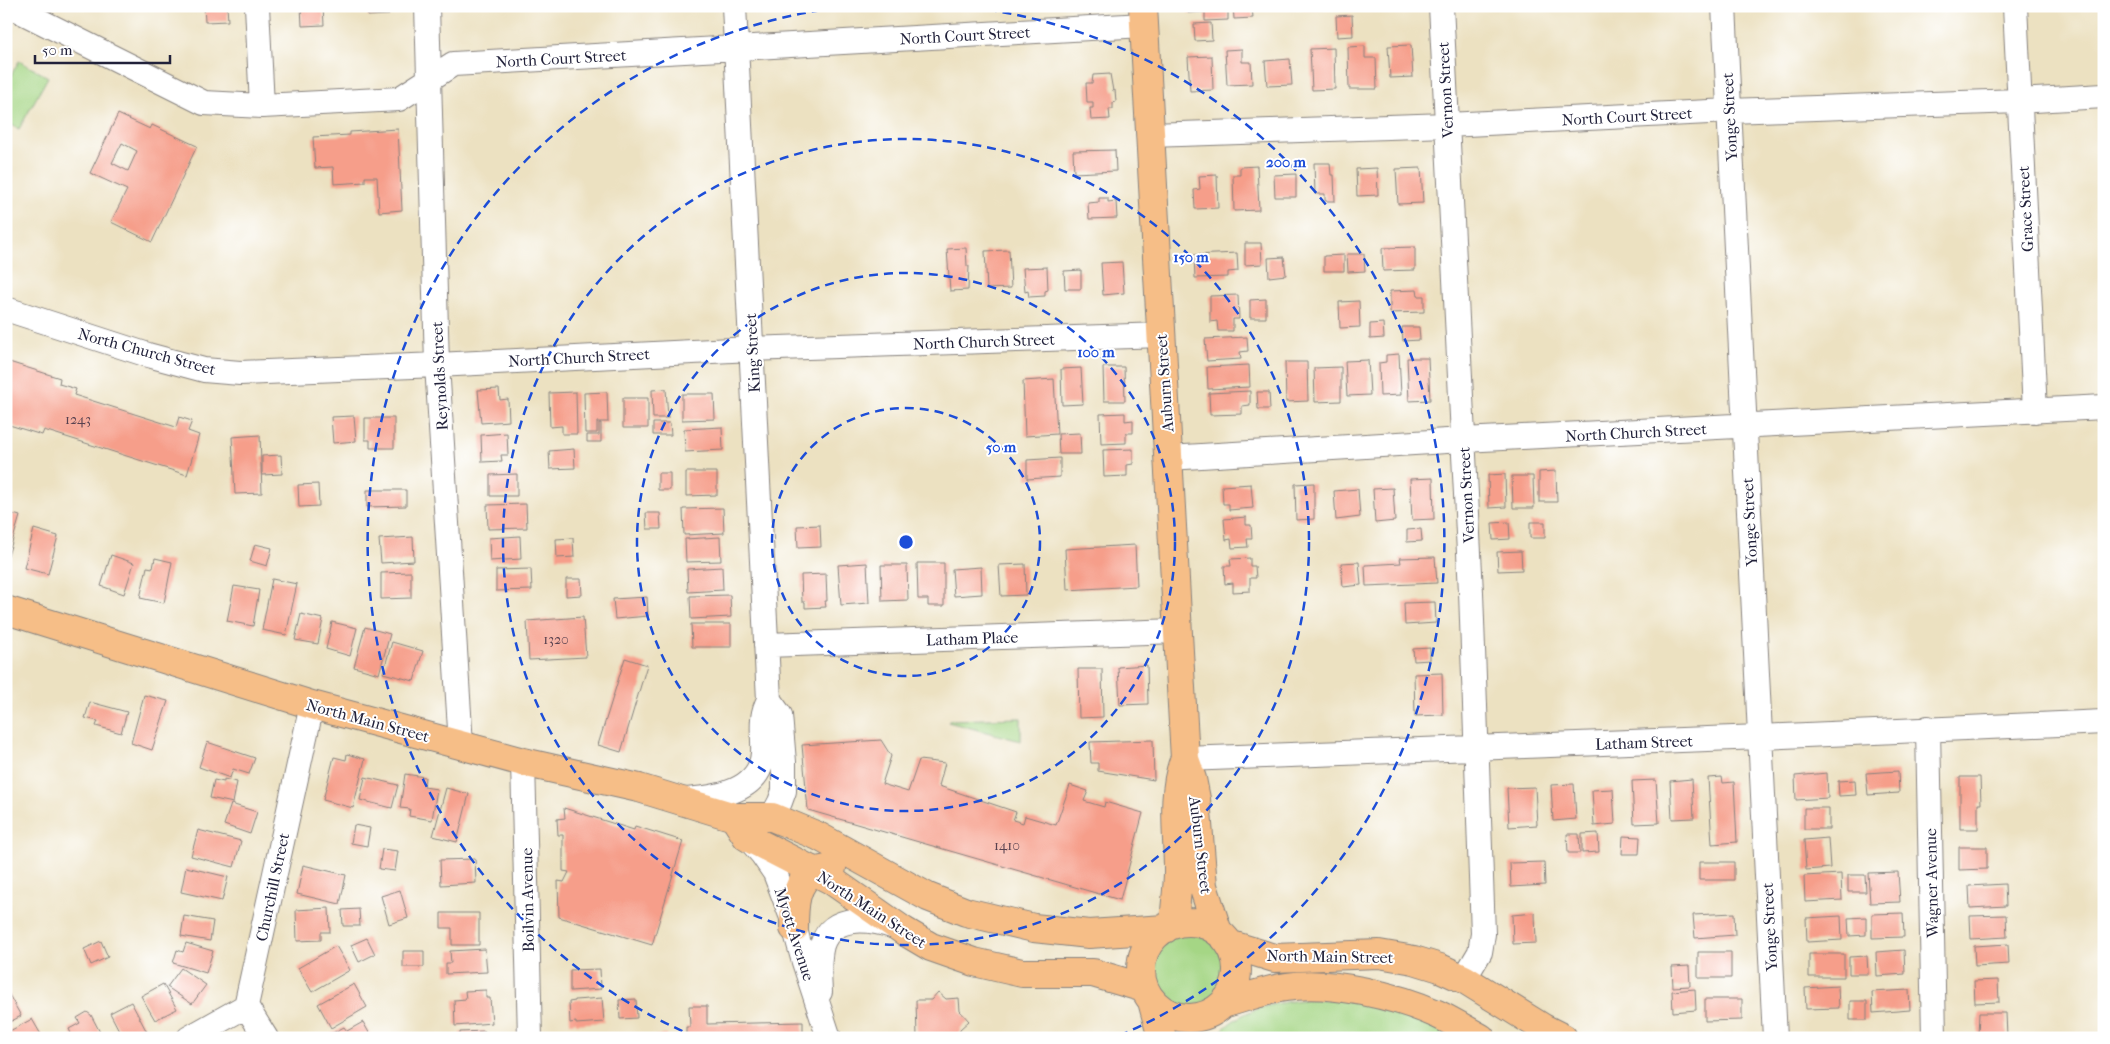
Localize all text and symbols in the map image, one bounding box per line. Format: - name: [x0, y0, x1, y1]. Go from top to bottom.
- street label: North Court Street: [899, 23, 1031, 48]
- scale bar: [35, 32, 170, 64]
- text: 50 m: [42, 41, 73, 59]
- street label: Vernon Street: [1433, 41, 1458, 140]
- street label: North Court Street: [495, 46, 627, 71]
- street label: Yonge Street: [1718, 72, 1741, 163]
- street label: North Court Street: [1561, 104, 1693, 129]
- text: 200 m: [1266, 153, 1306, 171]
- street label: Grace Street: [2014, 165, 2037, 252]
- text: 150 m: [1173, 248, 1209, 266]
- street label: King Street: [741, 312, 764, 393]
- street label: Reynolds Street: [427, 321, 452, 431]
- street label: North Church Street: [76, 324, 218, 379]
- street label: North Church Street: [913, 330, 1056, 353]
- street label: Auburn Street: [1152, 333, 1177, 434]
- text: 100 m: [1077, 343, 1115, 361]
- street label: North Church Street: [508, 344, 651, 371]
- house number: 1243: [65, 411, 91, 428]
- street label: North Church Street: [1565, 419, 1708, 446]
- text: 50 m: [986, 438, 1017, 456]
- street label: Vernon Street: [1454, 446, 1479, 545]
- street label: Yonge Street: [1738, 477, 1761, 568]
- centre of rings: [897, 533, 915, 551]
- street label: Latham Place: [926, 627, 1019, 650]
- house number: 1320: [543, 631, 569, 648]
- street label: North Main Street: [304, 695, 432, 746]
- street label: Latham Street: [1595, 731, 1694, 754]
- street label: Auburn Street: [1185, 794, 1216, 895]
- street label: Wagner Avenue: [1921, 828, 1942, 939]
- street label: Churchill Street: [252, 831, 293, 943]
- house number: 1410: [994, 837, 1020, 854]
- street label: Boilvin Avenue: [517, 848, 538, 952]
- street label: North Main Street: [813, 867, 930, 952]
- street label: Yonge Street: [1758, 882, 1781, 973]
- street label: Myott Avenue: [770, 885, 819, 983]
- street label: North Main Street: [1267, 946, 1394, 967]

